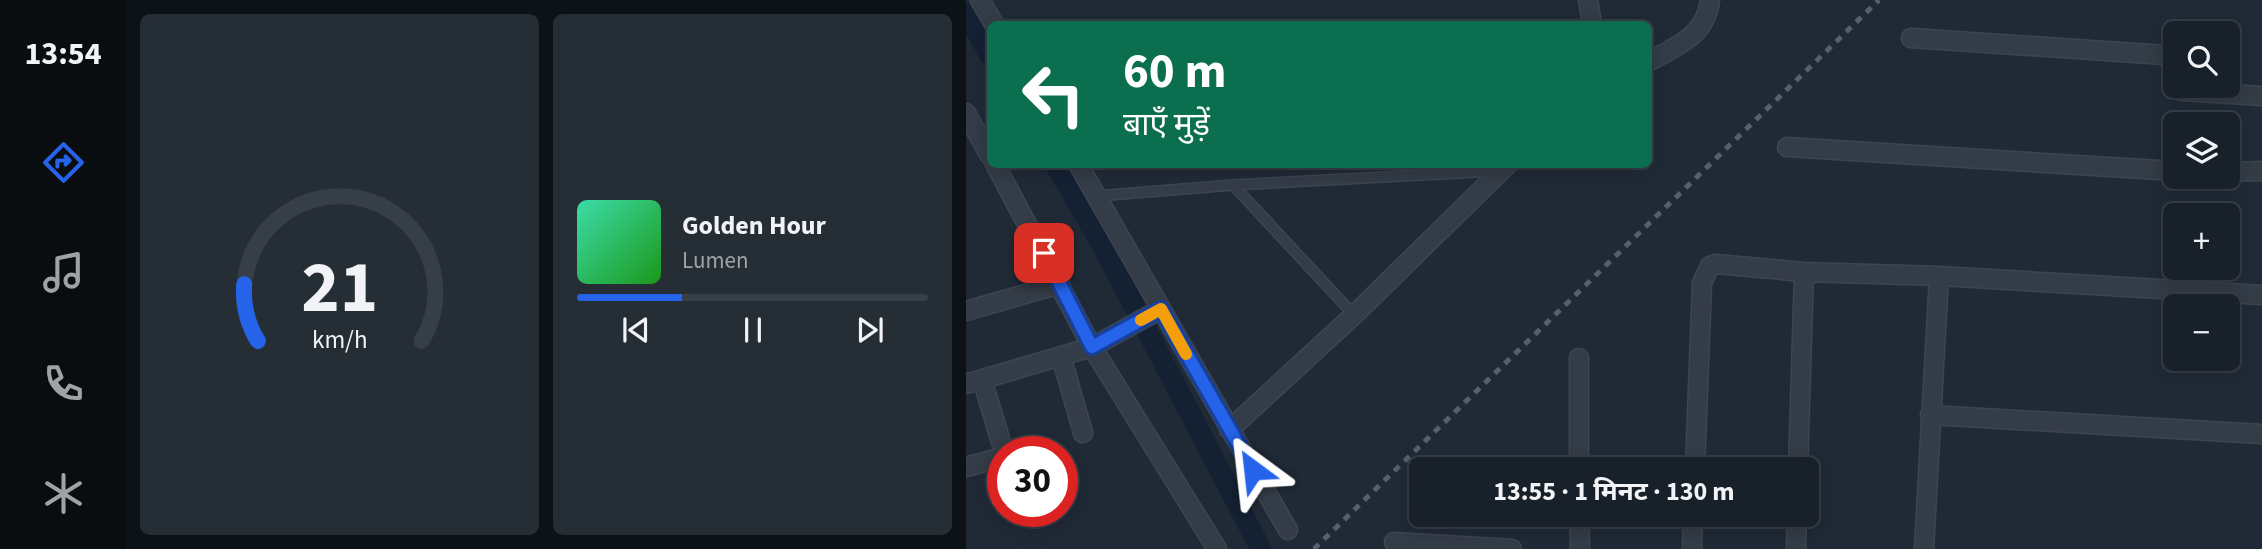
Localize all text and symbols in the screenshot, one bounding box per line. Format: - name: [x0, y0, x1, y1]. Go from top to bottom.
- map controls: [2163, 21, 2240, 371]
- button: search: [2163, 21, 2240, 98]
- text: 13:54: [24, 31, 102, 77]
- text: 60 m: [1123, 37, 1227, 107]
- icon: left: [1008, 49, 1099, 140]
- text: बाएँ मुड़ें: [1123, 102, 1210, 148]
- button: layers: [2163, 112, 2240, 189]
- icon: directions: [39, 138, 88, 187]
- button: +: [2163, 203, 2240, 280]
- text: Golden Hour: [682, 207, 826, 244]
- pin: [1014, 223, 1074, 283]
- icon: arrive: [1025, 234, 1063, 272]
- text: 21: [301, 236, 378, 340]
- text: Lumen: [682, 244, 749, 277]
- icon: music: [39, 248, 88, 297]
- button: −: [2163, 294, 2240, 371]
- icon: previous: [617, 311, 655, 349]
- icon: pause: [734, 311, 772, 349]
- icon: next: [851, 311, 889, 349]
- text: km/h: [312, 321, 367, 357]
- icon: phone: [39, 359, 88, 408]
- position arrow: [1216, 433, 1290, 507]
- speed limit sign: 30: [987, 436, 1078, 527]
- icon: climate: [39, 469, 88, 518]
- text: 13:55 · 1 मिनट · 130 m: [1493, 473, 1735, 510]

